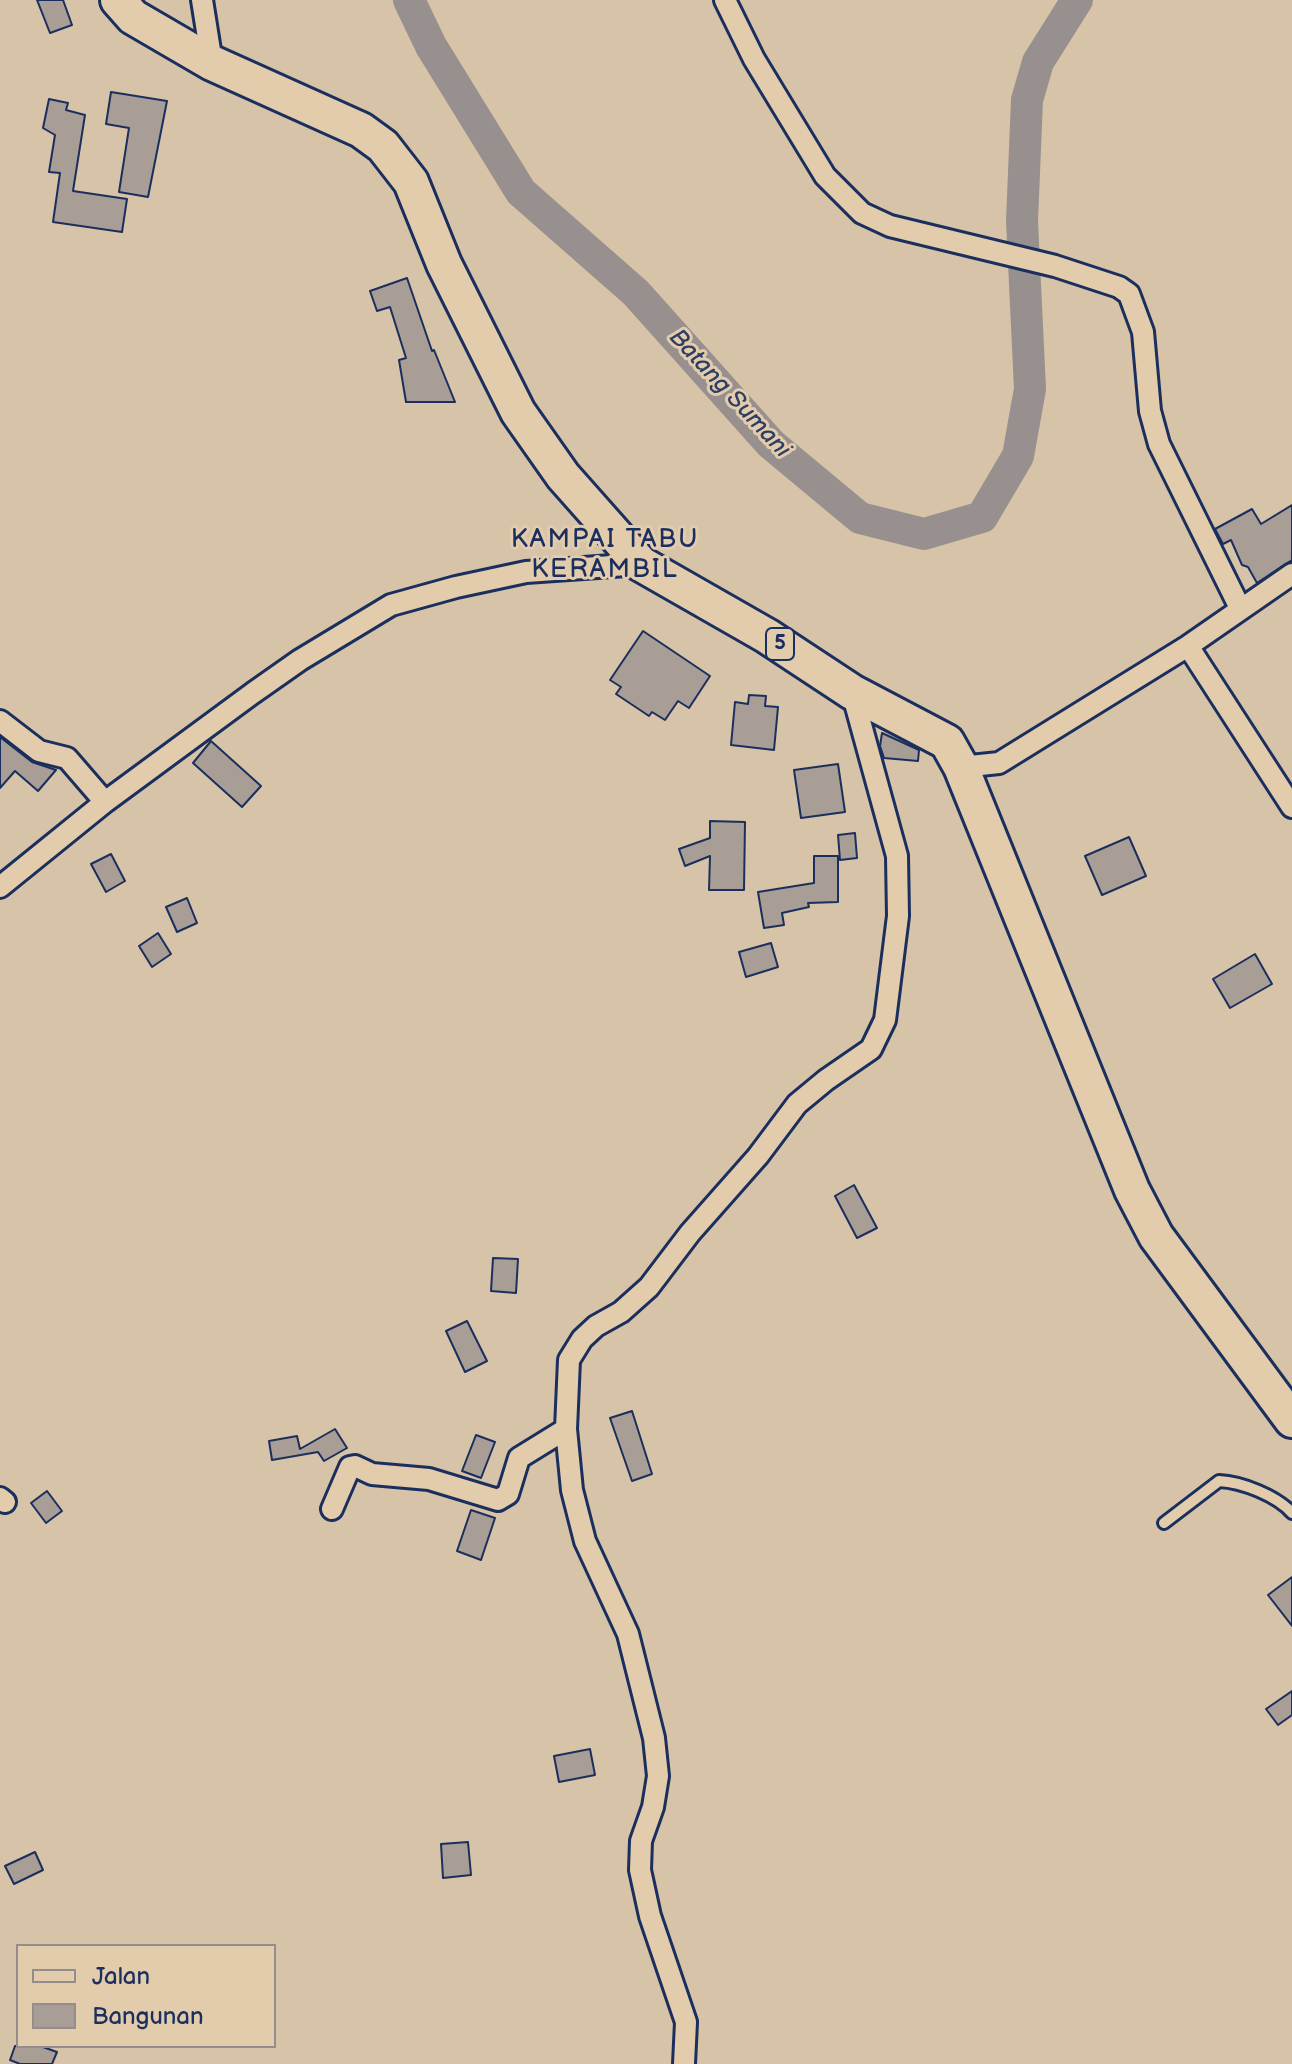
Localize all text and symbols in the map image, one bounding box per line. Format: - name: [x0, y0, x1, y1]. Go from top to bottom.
- water label: Batang Sumani: [662, 324, 796, 464]
- district label: KAMPAI TABU KERAMBIL: [511, 524, 699, 586]
- road number: 5: [766, 628, 794, 660]
- legend: [16, 1944, 276, 2048]
- text: Jalan: [92, 1962, 150, 1991]
- text: Bangunan: [92, 2002, 203, 2031]

